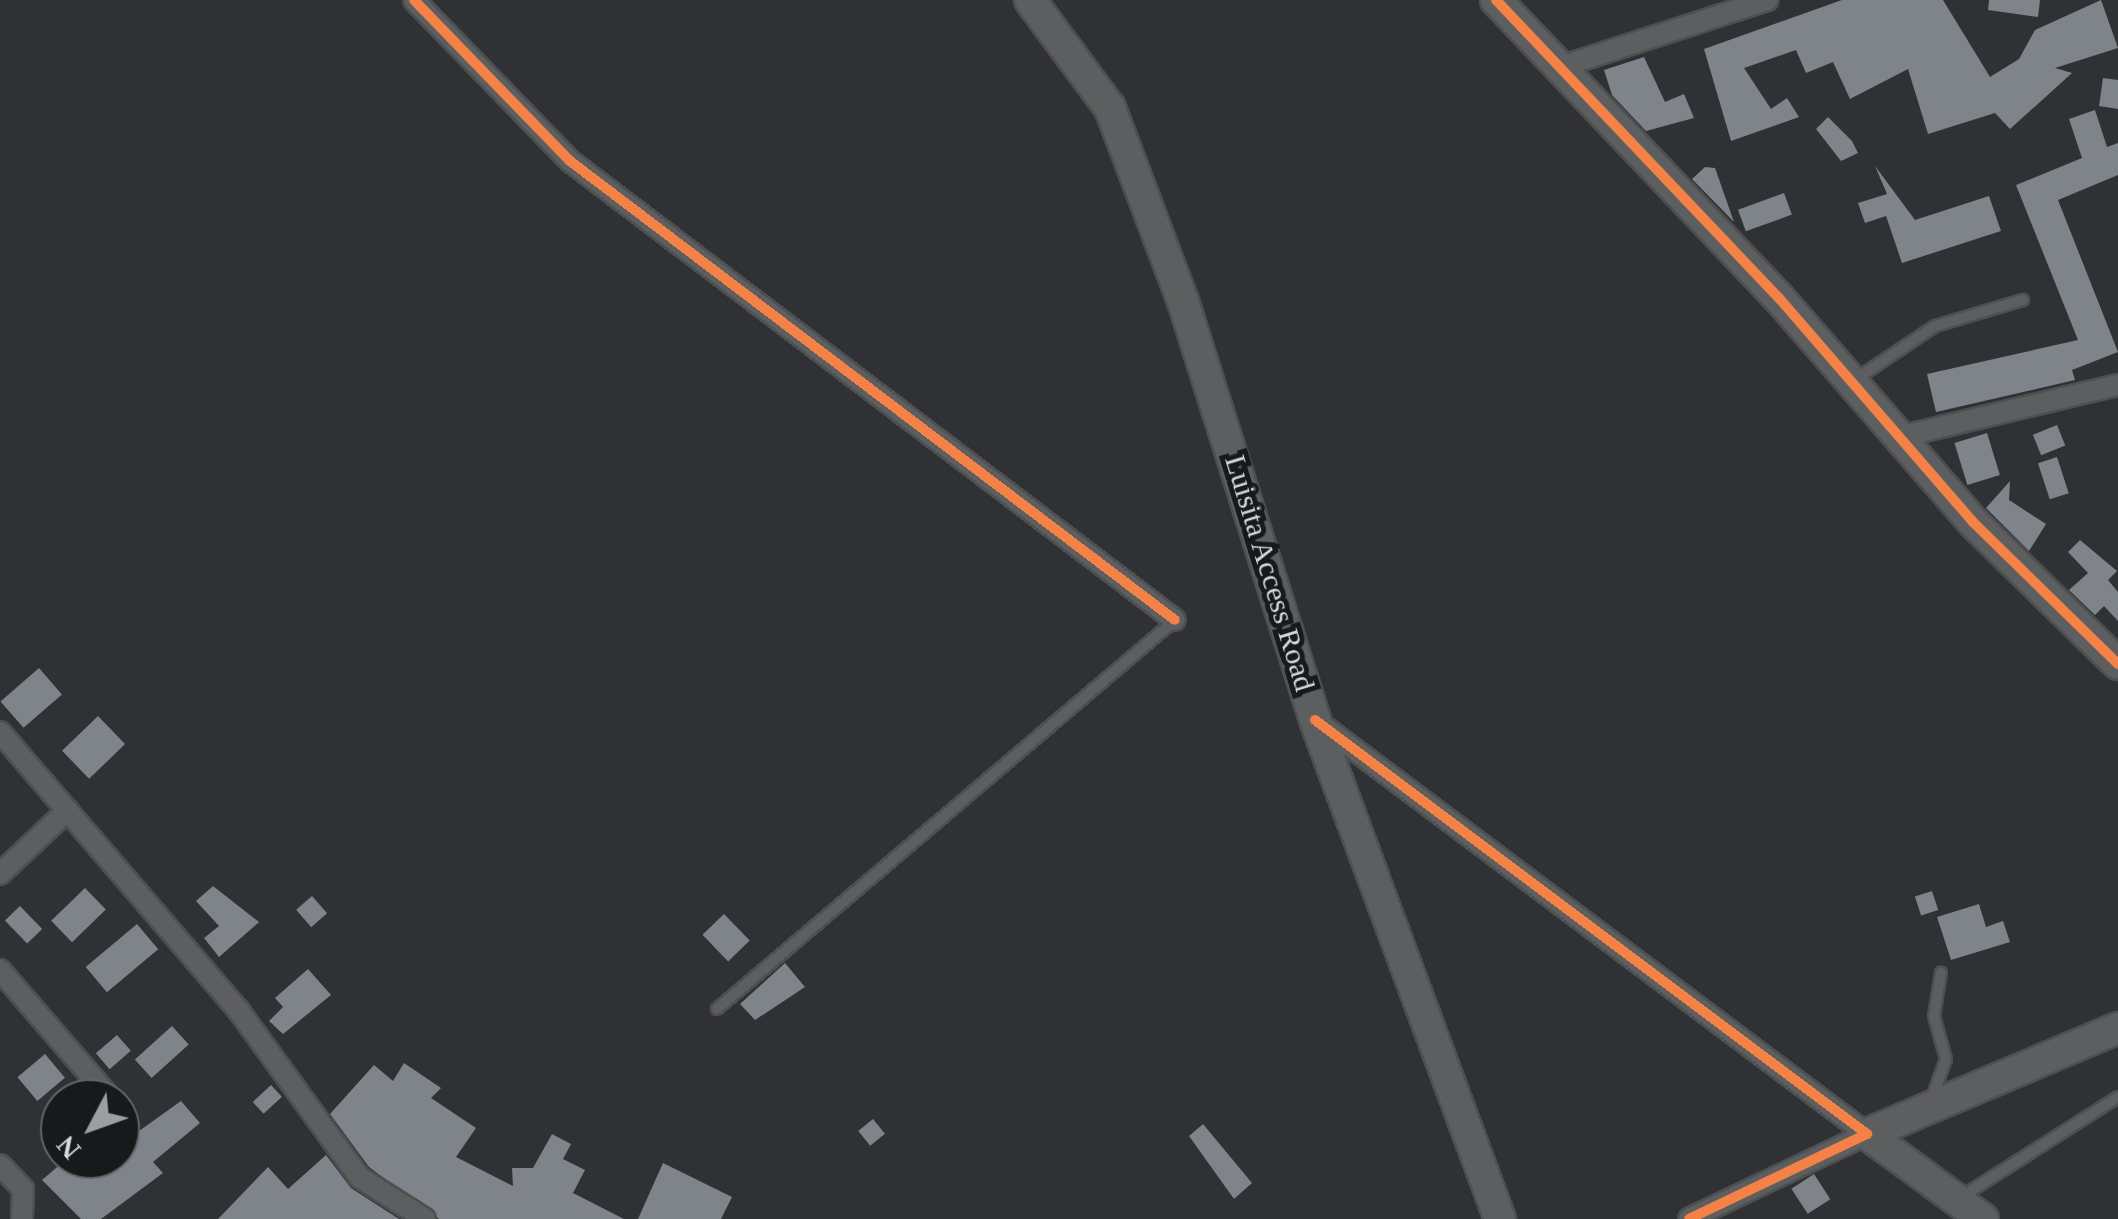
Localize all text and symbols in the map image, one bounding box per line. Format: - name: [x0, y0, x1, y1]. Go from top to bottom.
- street label: Luisita Access Road: [1217, 450, 1323, 696]
- north arrow: [40, 1079, 140, 1179]
- text: N: [50, 1130, 87, 1166]

